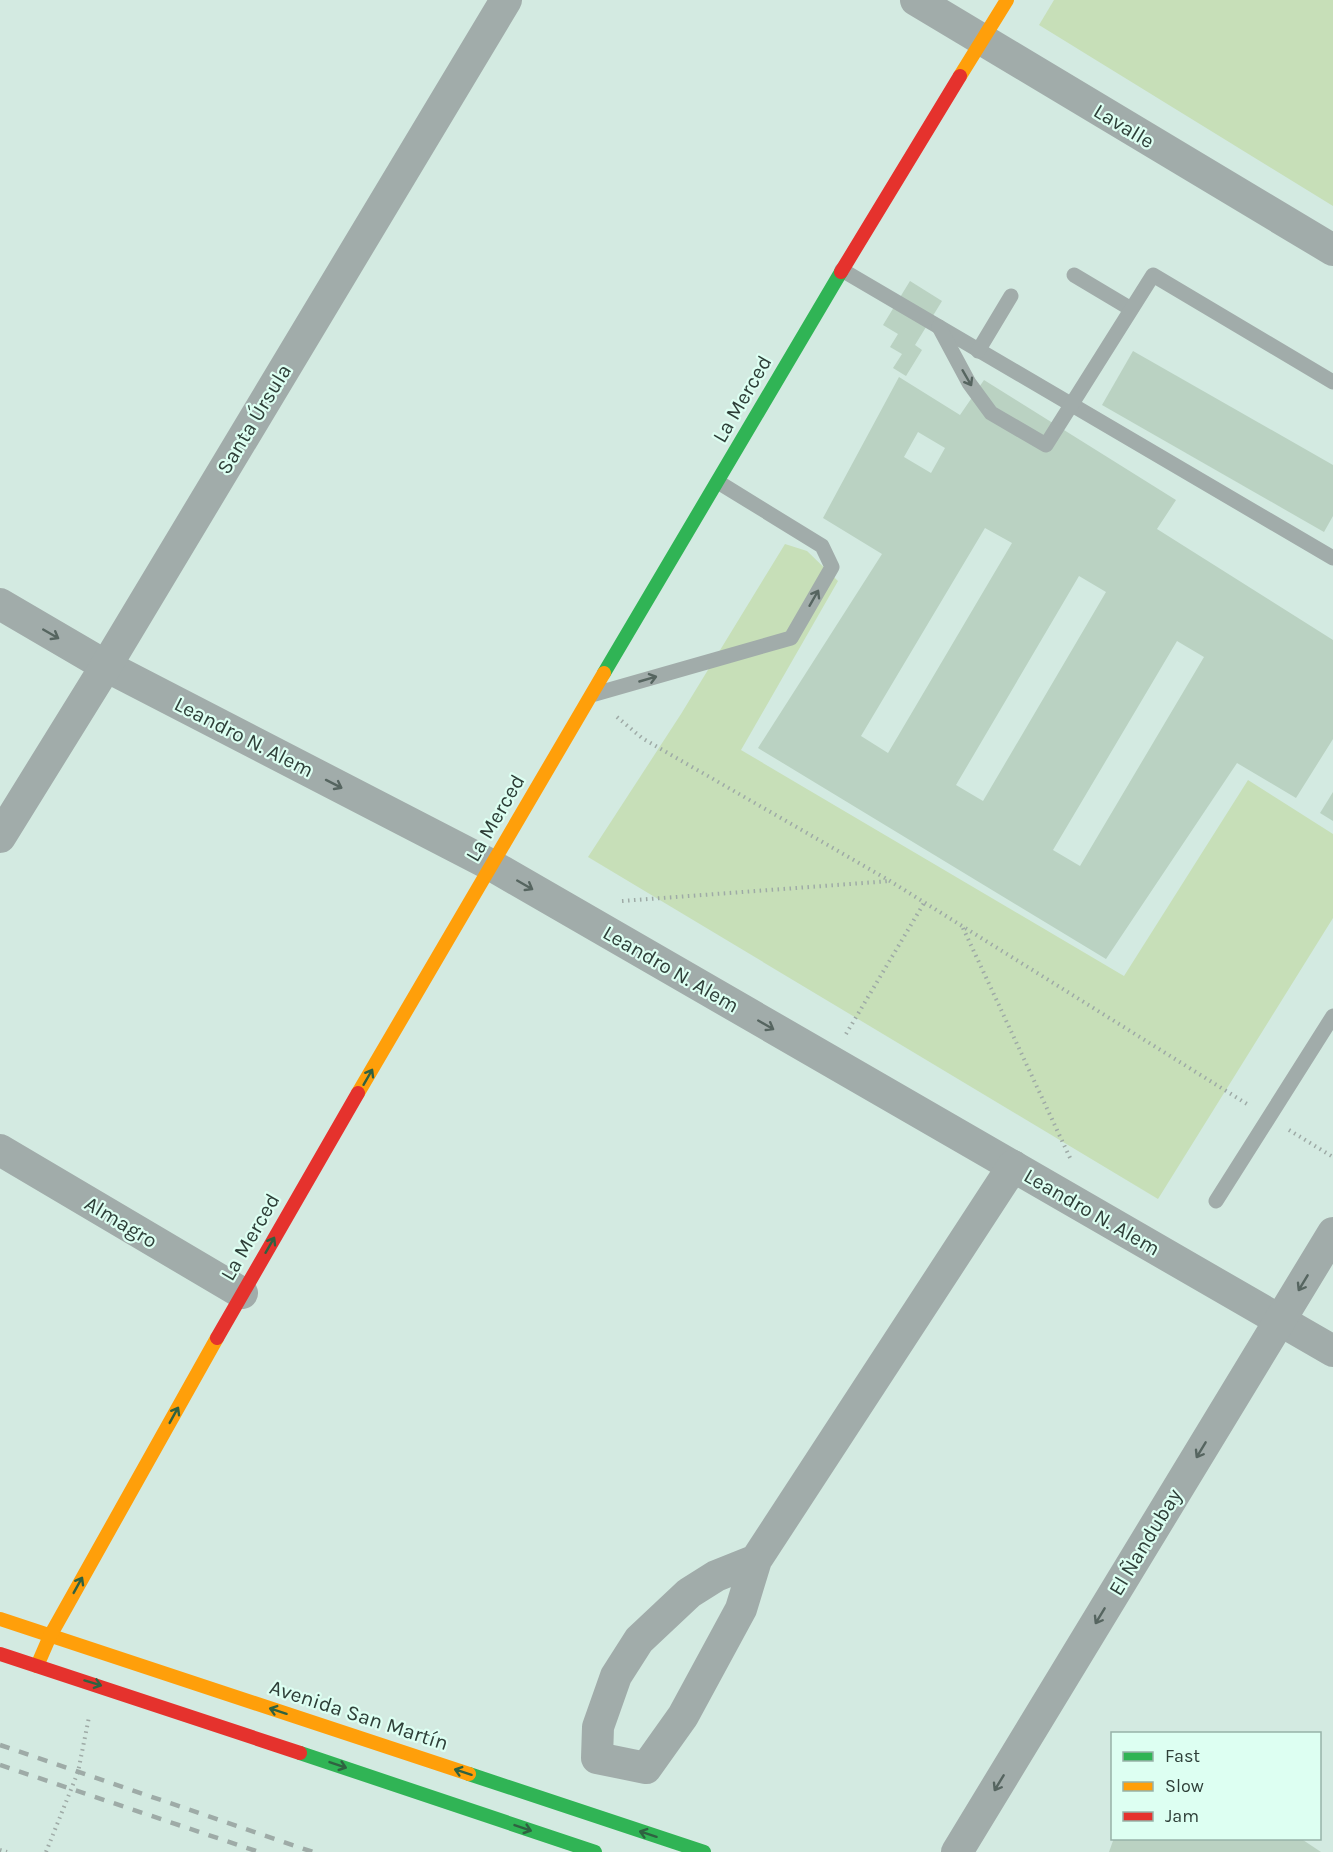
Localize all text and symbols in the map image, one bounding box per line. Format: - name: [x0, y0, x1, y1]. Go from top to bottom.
- street label: Lavalle: [1090, 99, 1158, 153]
- street label: La Merced: [707, 351, 777, 447]
- street label: Santa Úrsula: [212, 360, 296, 478]
- one-way arrow: [962, 369, 974, 386]
- one-way arrow: [809, 590, 821, 607]
- one-way arrow: [42, 628, 59, 640]
- one-way arrow: [638, 673, 657, 684]
- street label: Leandro N. Alem: [170, 692, 318, 782]
- street label: La Merced: [460, 770, 530, 866]
- one-way arrow: [325, 779, 343, 790]
- one-way arrow: [516, 879, 533, 891]
- street label: Leandro N. Alem: [599, 920, 743, 1018]
- one-way arrow: [758, 1019, 775, 1031]
- one-way arrow: [362, 1069, 374, 1086]
- street label: Leandro N. Alem: [1020, 1163, 1164, 1261]
- street label: La Merced: [215, 1189, 285, 1285]
- street label: Almagro: [80, 1191, 162, 1253]
- one-way arrow: [264, 1237, 276, 1254]
- one-way arrow: [1296, 1274, 1308, 1291]
- one-way arrow: [168, 1406, 180, 1423]
- one-way arrow: [1195, 1441, 1207, 1458]
- street label: El Ñandubay: [1104, 1484, 1186, 1600]
- one-way arrow: [72, 1577, 84, 1594]
- one-way arrow: [1094, 1607, 1106, 1624]
- street label: Avenida San Martín: [267, 1675, 451, 1755]
- one-way arrow: [83, 1678, 102, 1689]
- one-way arrow: [269, 1704, 288, 1715]
- legend: [1111, 1732, 1321, 1840]
- text: Fast: [1165, 1745, 1200, 1767]
- one-way arrow: [328, 1761, 347, 1772]
- one-way arrow: [454, 1766, 473, 1777]
- one-way arrow: [993, 1774, 1005, 1791]
- text: Slow: [1165, 1775, 1204, 1797]
- text: Jam: [1165, 1805, 1199, 1827]
- one-way arrow: [513, 1823, 532, 1834]
- one-way arrow: [639, 1827, 658, 1838]

